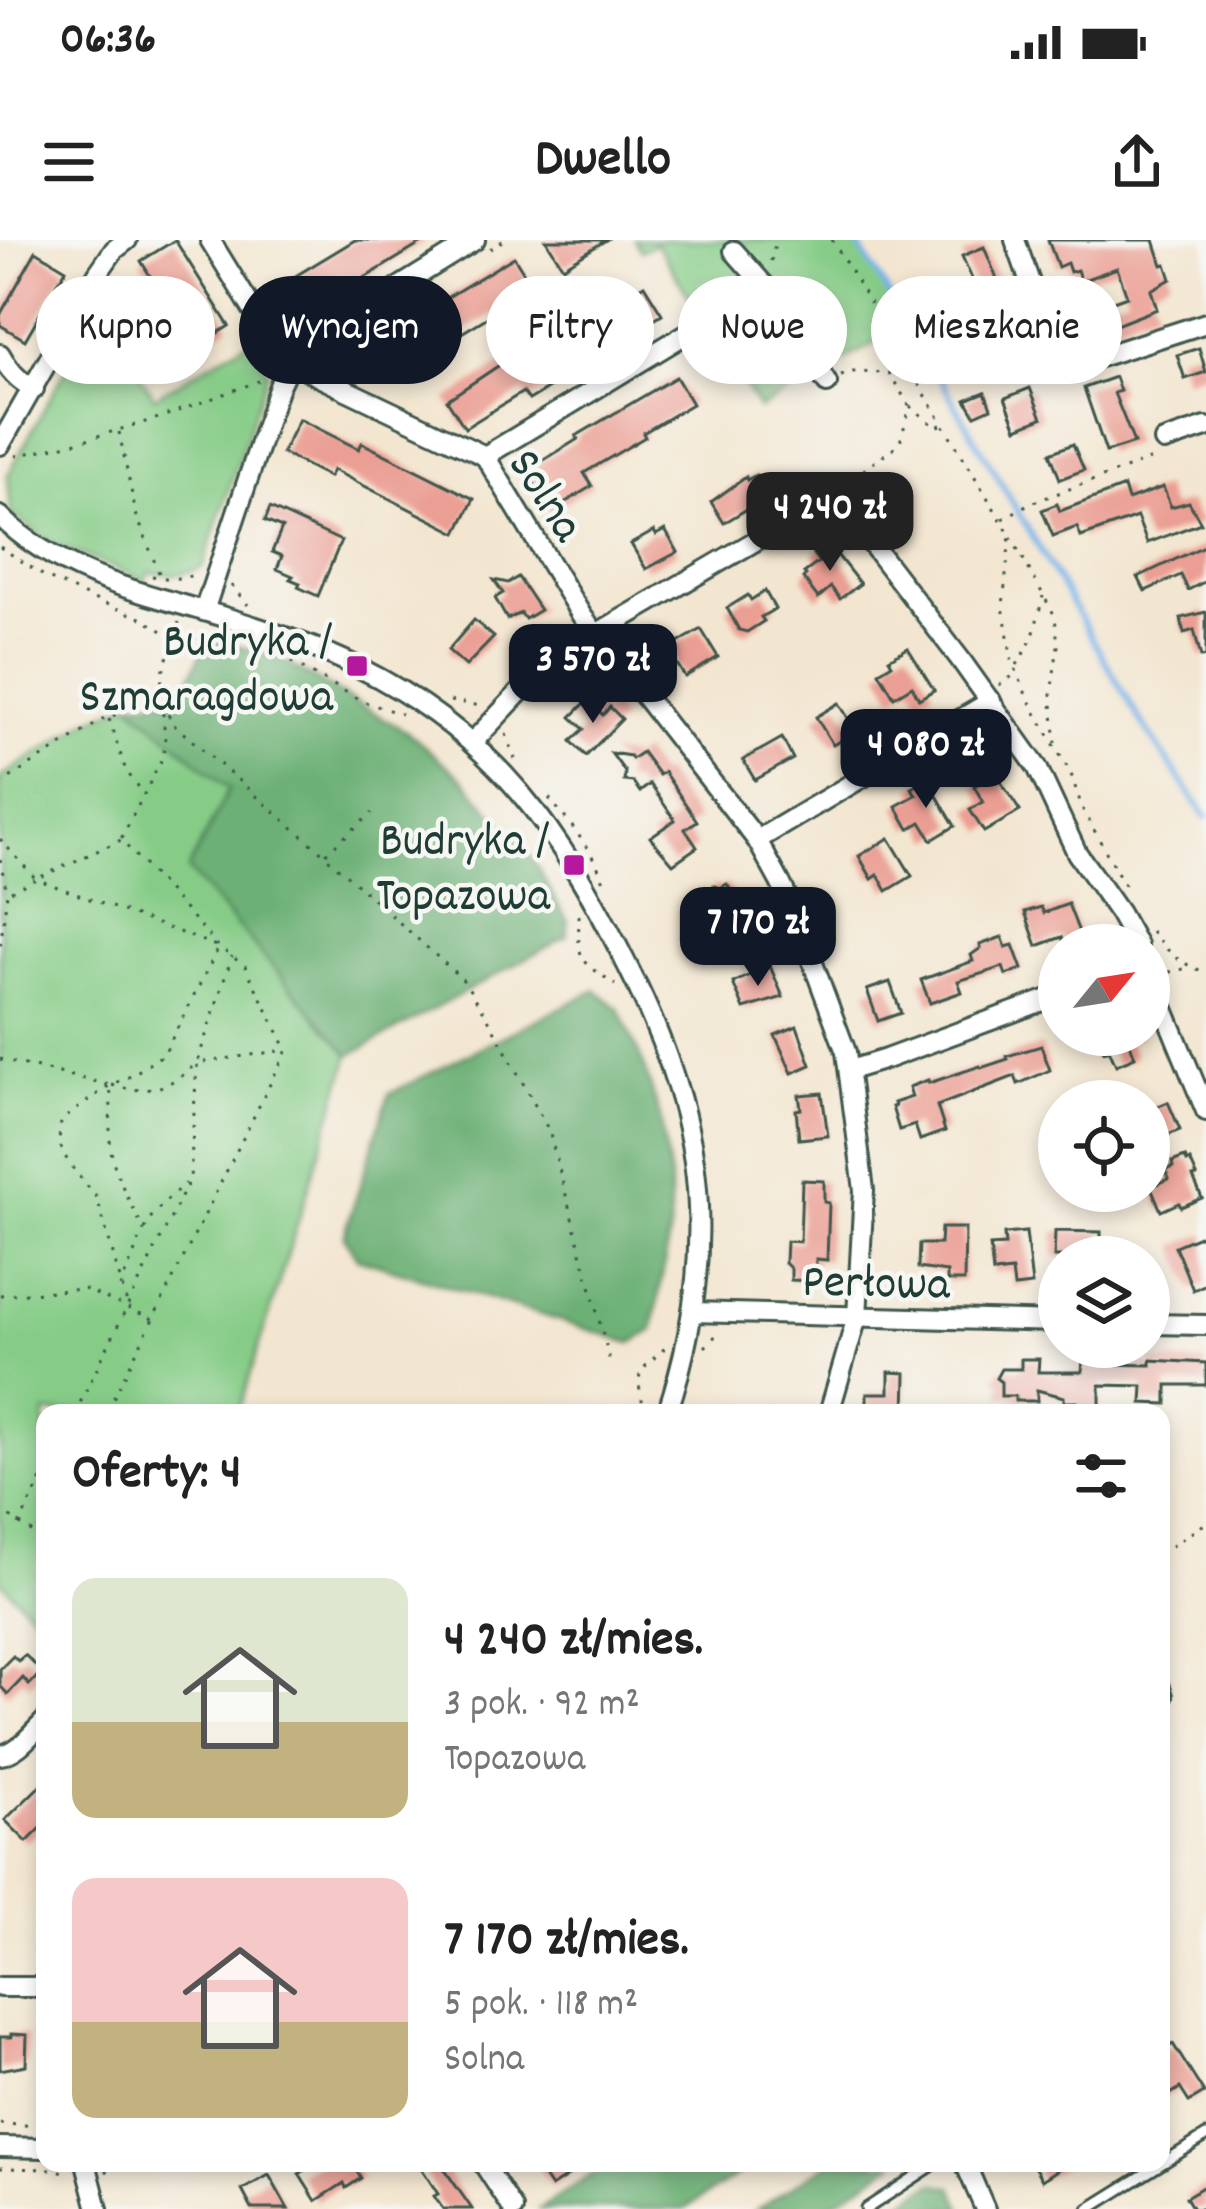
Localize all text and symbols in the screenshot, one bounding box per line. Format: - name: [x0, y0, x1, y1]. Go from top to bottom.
- text: 06:36: [60, 10, 156, 74]
- text: Dwello: [535, 124, 671, 201]
- icon: menu: [36, 129, 102, 195]
- icon: share: [1104, 129, 1170, 195]
- chip: Kupno: [36, 276, 215, 384]
- chip: Wynajem: [239, 276, 462, 384]
- chip: Filtry: [486, 276, 654, 384]
- chip: Nowe: [678, 276, 847, 384]
- chip: Mieszkanie: [871, 276, 1122, 384]
- street label: Solna: [487, 437, 599, 558]
- pin: 4 240 zł: [706, 472, 954, 574]
- text: 4 240 zł: [773, 483, 887, 538]
- place label: Budryka / Szmaragdowa: [79, 611, 334, 735]
- pin: 3 570 zł: [469, 624, 717, 726]
- text: 3 570 zł: [536, 635, 650, 690]
- marker: Budryka / Szmaragdowa: [344, 653, 370, 679]
- pin: 4 080 zł: [802, 709, 1050, 811]
- text: 4 080 zł: [868, 720, 984, 775]
- place label: Budryka / Topazowa: [376, 810, 551, 934]
- marker: Budryka / Topazowa: [561, 852, 587, 878]
- pin: 7 170 zł: [634, 887, 882, 989]
- text: 7 170 zł: [707, 898, 809, 953]
- north arrow: [1038, 924, 1170, 1056]
- map controls: [1038, 924, 1170, 1368]
- button: locate: [1038, 1080, 1170, 1212]
- button: layers: [1038, 1236, 1170, 1368]
- street label: Perłowa: [801, 1251, 952, 1322]
- text: Oferty: 4: [72, 1440, 241, 1512]
- icon: filters: [1068, 1443, 1134, 1509]
- text: 4 240 zł/mies.: [444, 1607, 703, 1679]
- icon: home: [168, 1626, 312, 1770]
- text: 3 pok. · 92 m²: [444, 1679, 640, 1734]
- text: Topazowa: [444, 1734, 585, 1789]
- text: 7 170 zł/mies.: [444, 1907, 689, 1979]
- icon: home: [168, 1926, 312, 2070]
- text: 5 pok. · 118 m²: [444, 1979, 638, 2034]
- text: Solna: [444, 2034, 524, 2089]

